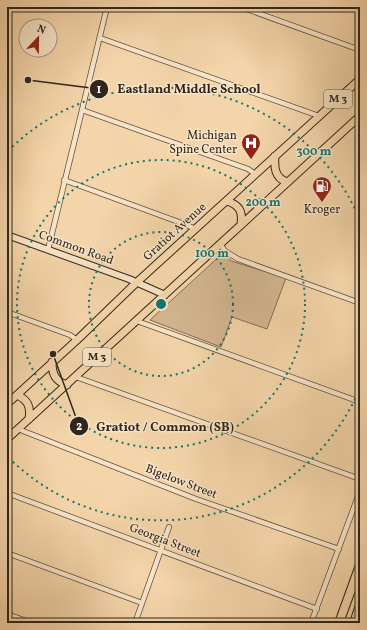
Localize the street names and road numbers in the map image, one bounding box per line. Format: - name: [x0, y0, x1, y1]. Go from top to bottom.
- road number: M 3: [324, 90, 352, 108]
- street label: Gratiot Avenue: [140, 199, 210, 265]
- street label: Common Road: [36, 227, 116, 269]
- road number: M 3: [83, 348, 111, 366]
- street label: Bigelow Street: [143, 461, 219, 503]
- street label: Georgia Street: [127, 520, 203, 562]

